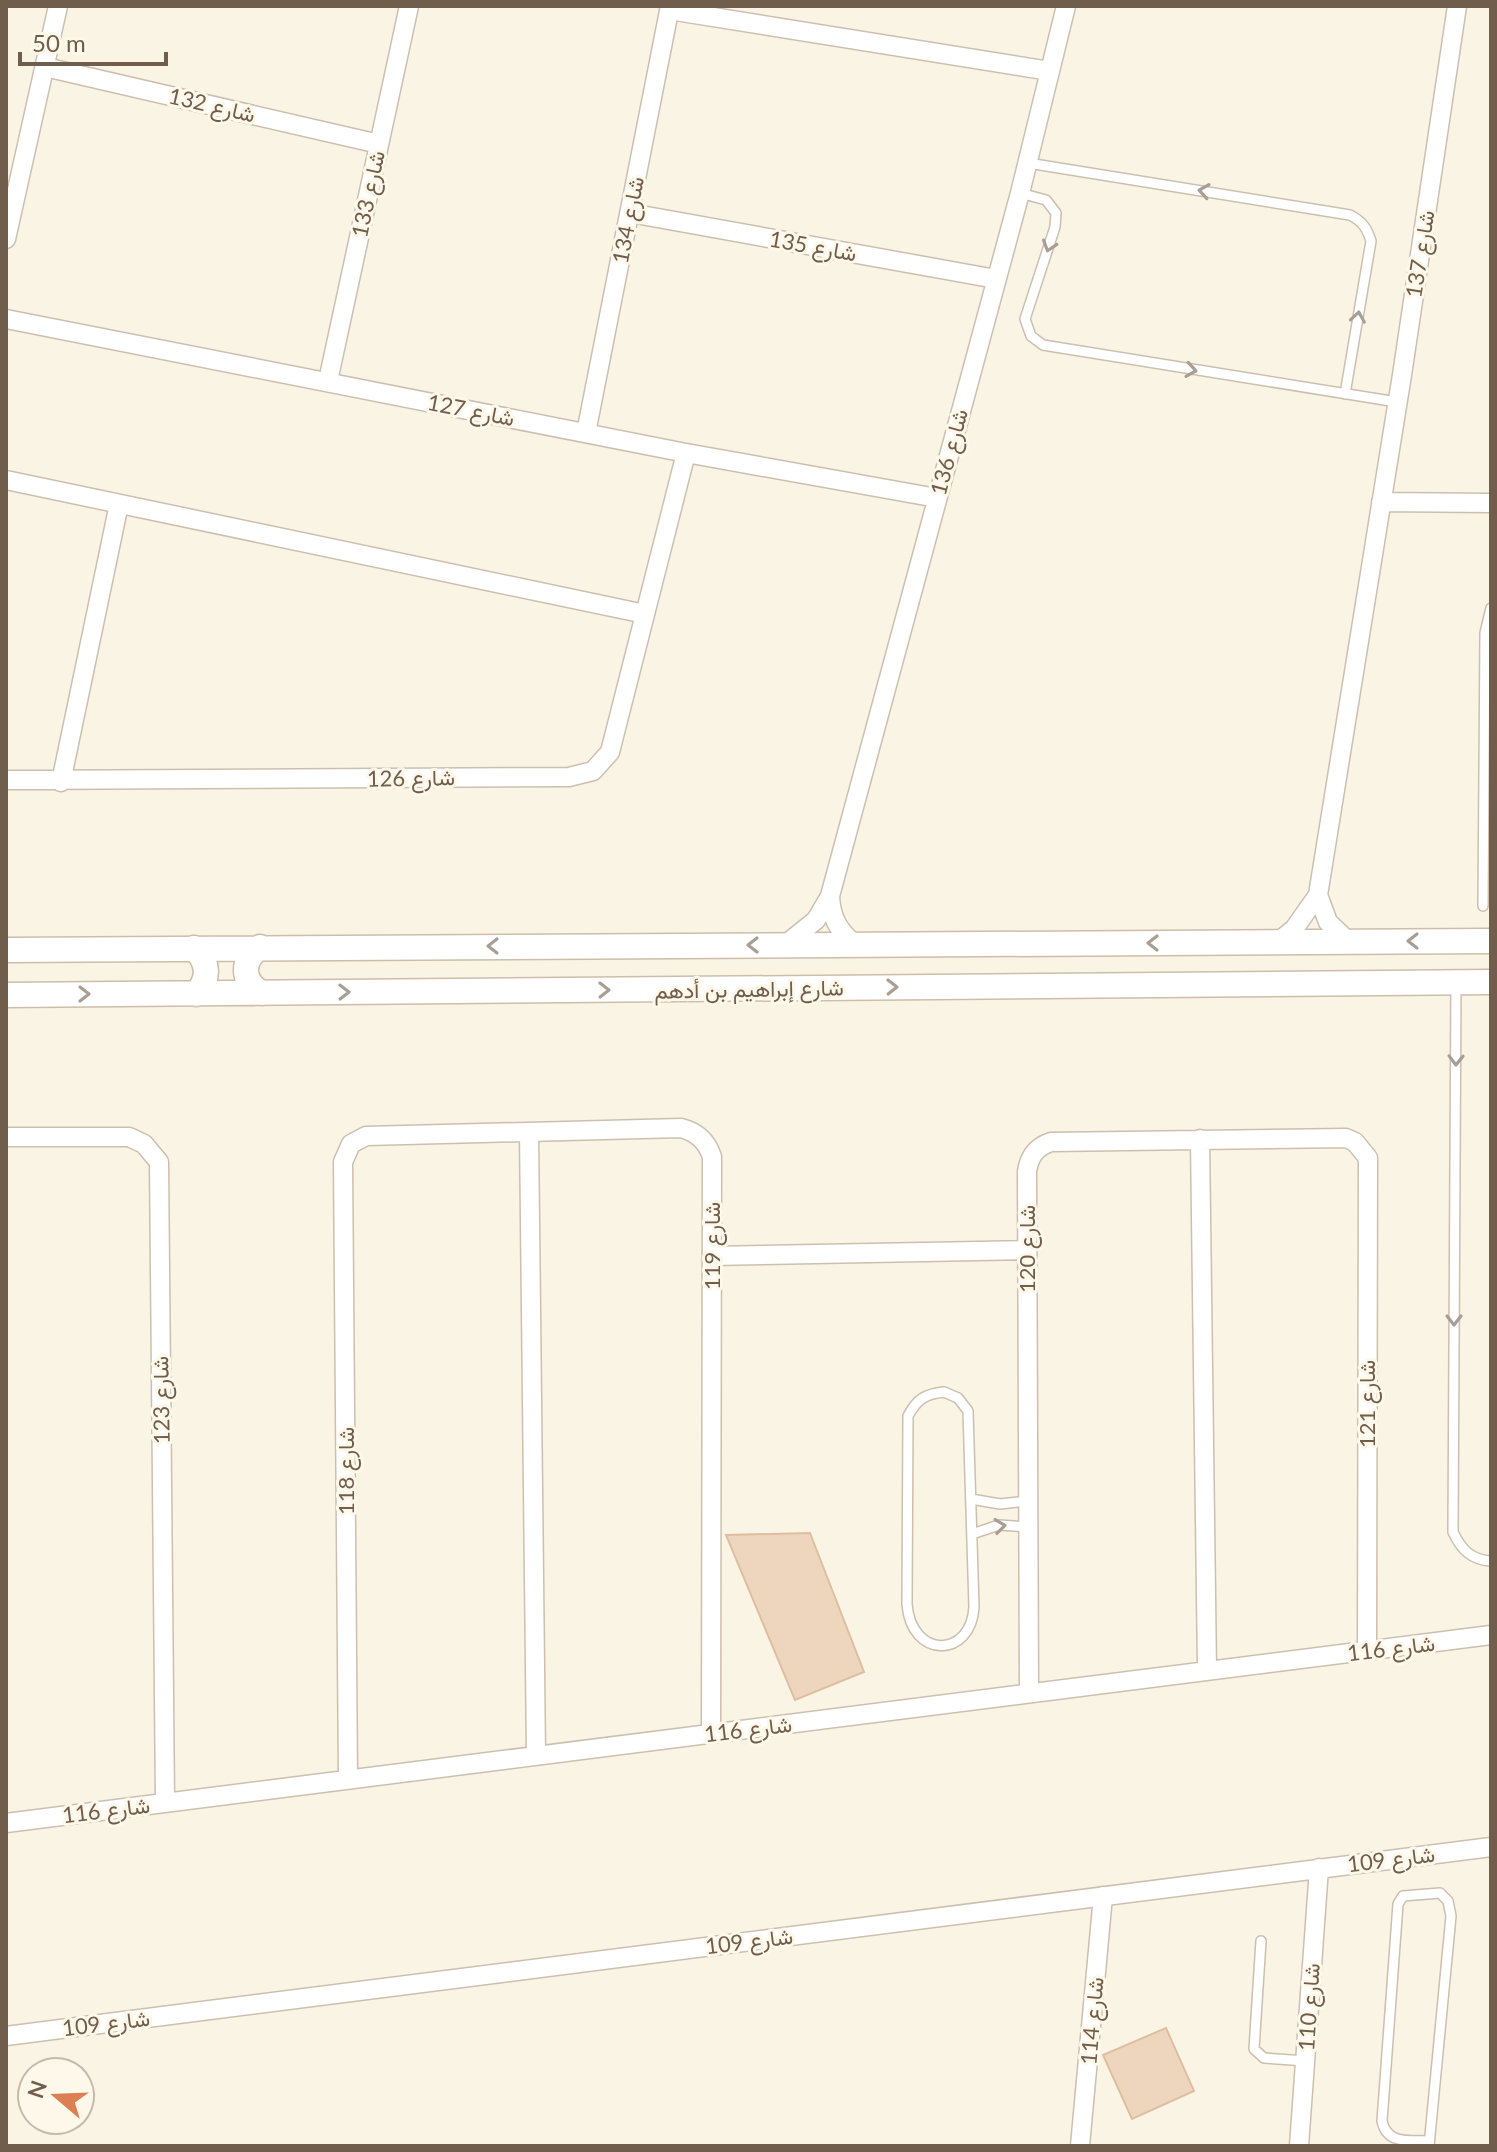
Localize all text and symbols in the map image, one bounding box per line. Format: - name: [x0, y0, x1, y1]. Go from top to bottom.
- scale bar: [20, 16, 166, 66]
- text: 50 m: [32, 28, 86, 57]
- street label: شارع 132: [166, 81, 258, 130]
- street label: شارع 133: [345, 148, 392, 240]
- street label: شارع 134: [606, 174, 651, 266]
- one-way arrow: [1197, 183, 1211, 200]
- street label: شارع 137: [1399, 208, 1442, 300]
- street label: شارع 135: [767, 225, 859, 268]
- one-way arrow: [1042, 238, 1058, 252]
- one-way arrow: [1349, 310, 1366, 324]
- one-way arrow: [1184, 360, 1198, 377]
- street label: شارع 127: [425, 388, 517, 433]
- street label: شارع 136: [924, 406, 975, 498]
- street label: شارع 126: [367, 763, 455, 794]
- one-way arrow: [1406, 932, 1419, 950]
- one-way arrow: [1146, 934, 1159, 952]
- one-way arrow: [746, 936, 759, 954]
- one-way arrow: [486, 937, 499, 955]
- street label: شارع إبراهيم بن أدهم: [654, 973, 844, 1006]
- one-way arrow: [886, 979, 899, 996]
- one-way arrow: [598, 981, 611, 999]
- one-way arrow: [338, 984, 351, 1001]
- one-way arrow: [78, 985, 91, 1003]
- one-way arrow: [1447, 1054, 1464, 1067]
- street label: شارع 119: [698, 1202, 727, 1290]
- street label: شارع 120: [1013, 1205, 1042, 1293]
- one-way arrow: [1445, 1314, 1463, 1327]
- street label: شارع 123: [146, 1356, 177, 1444]
- street label: شارع 121: [1353, 1360, 1382, 1448]
- street label: شارع 118: [332, 1427, 361, 1515]
- one-way arrow: [994, 1518, 1007, 1535]
- street label: شارع 116: [1346, 1629, 1437, 1668]
- street label: شارع 116: [703, 1710, 794, 1749]
- street label: شارع 116: [61, 1791, 152, 1830]
- street label: شارع 109: [1346, 1840, 1437, 1879]
- street label: شارع 109: [704, 1922, 795, 1961]
- street label: شارع 110: [1292, 1962, 1327, 2052]
- street label: شارع 114: [1074, 1976, 1111, 2066]
- street label: شارع 109: [61, 2004, 152, 2043]
- north arrow: [16, 2056, 96, 2136]
- text: N: [21, 2077, 52, 2102]

